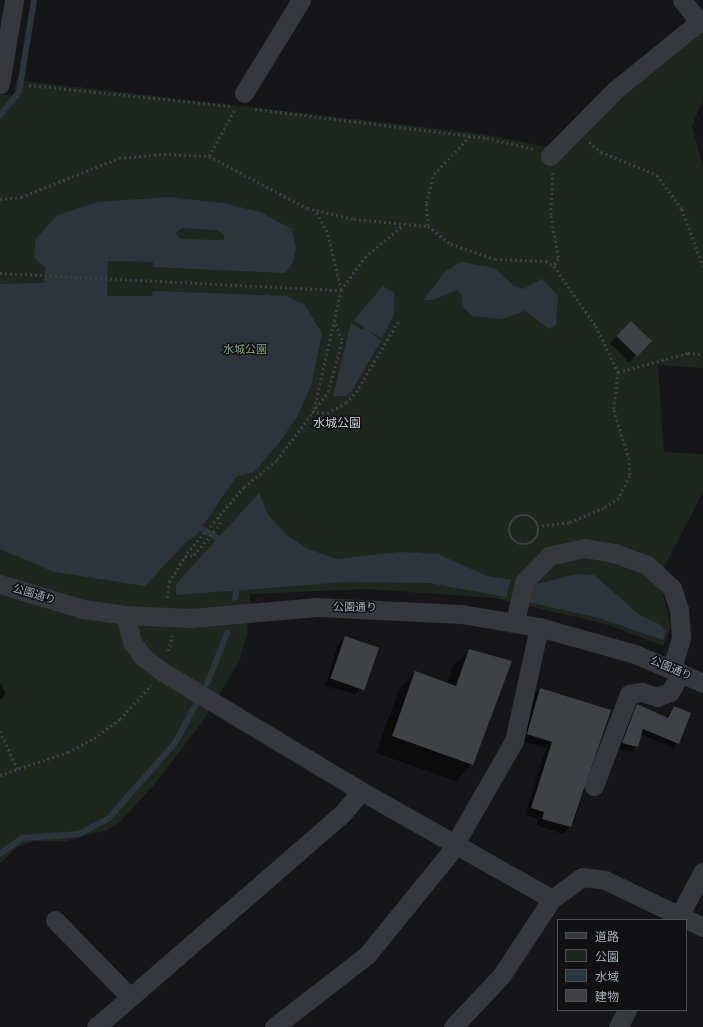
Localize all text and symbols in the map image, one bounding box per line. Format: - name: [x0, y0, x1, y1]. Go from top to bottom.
- park label: 水城公園: [223, 343, 267, 357]
- district label: 水城公園: [313, 417, 361, 431]
- street label: 公園通り: [11, 582, 57, 608]
- street label: 公園通り: [333, 601, 377, 615]
- street label: 公園通り: [648, 654, 694, 684]
- legend: [557, 919, 687, 1011]
- text: 道路: [595, 930, 619, 944]
- text: 公園: [595, 950, 619, 964]
- text: 水域: [595, 970, 619, 984]
- text: 建物: [595, 990, 619, 1004]

